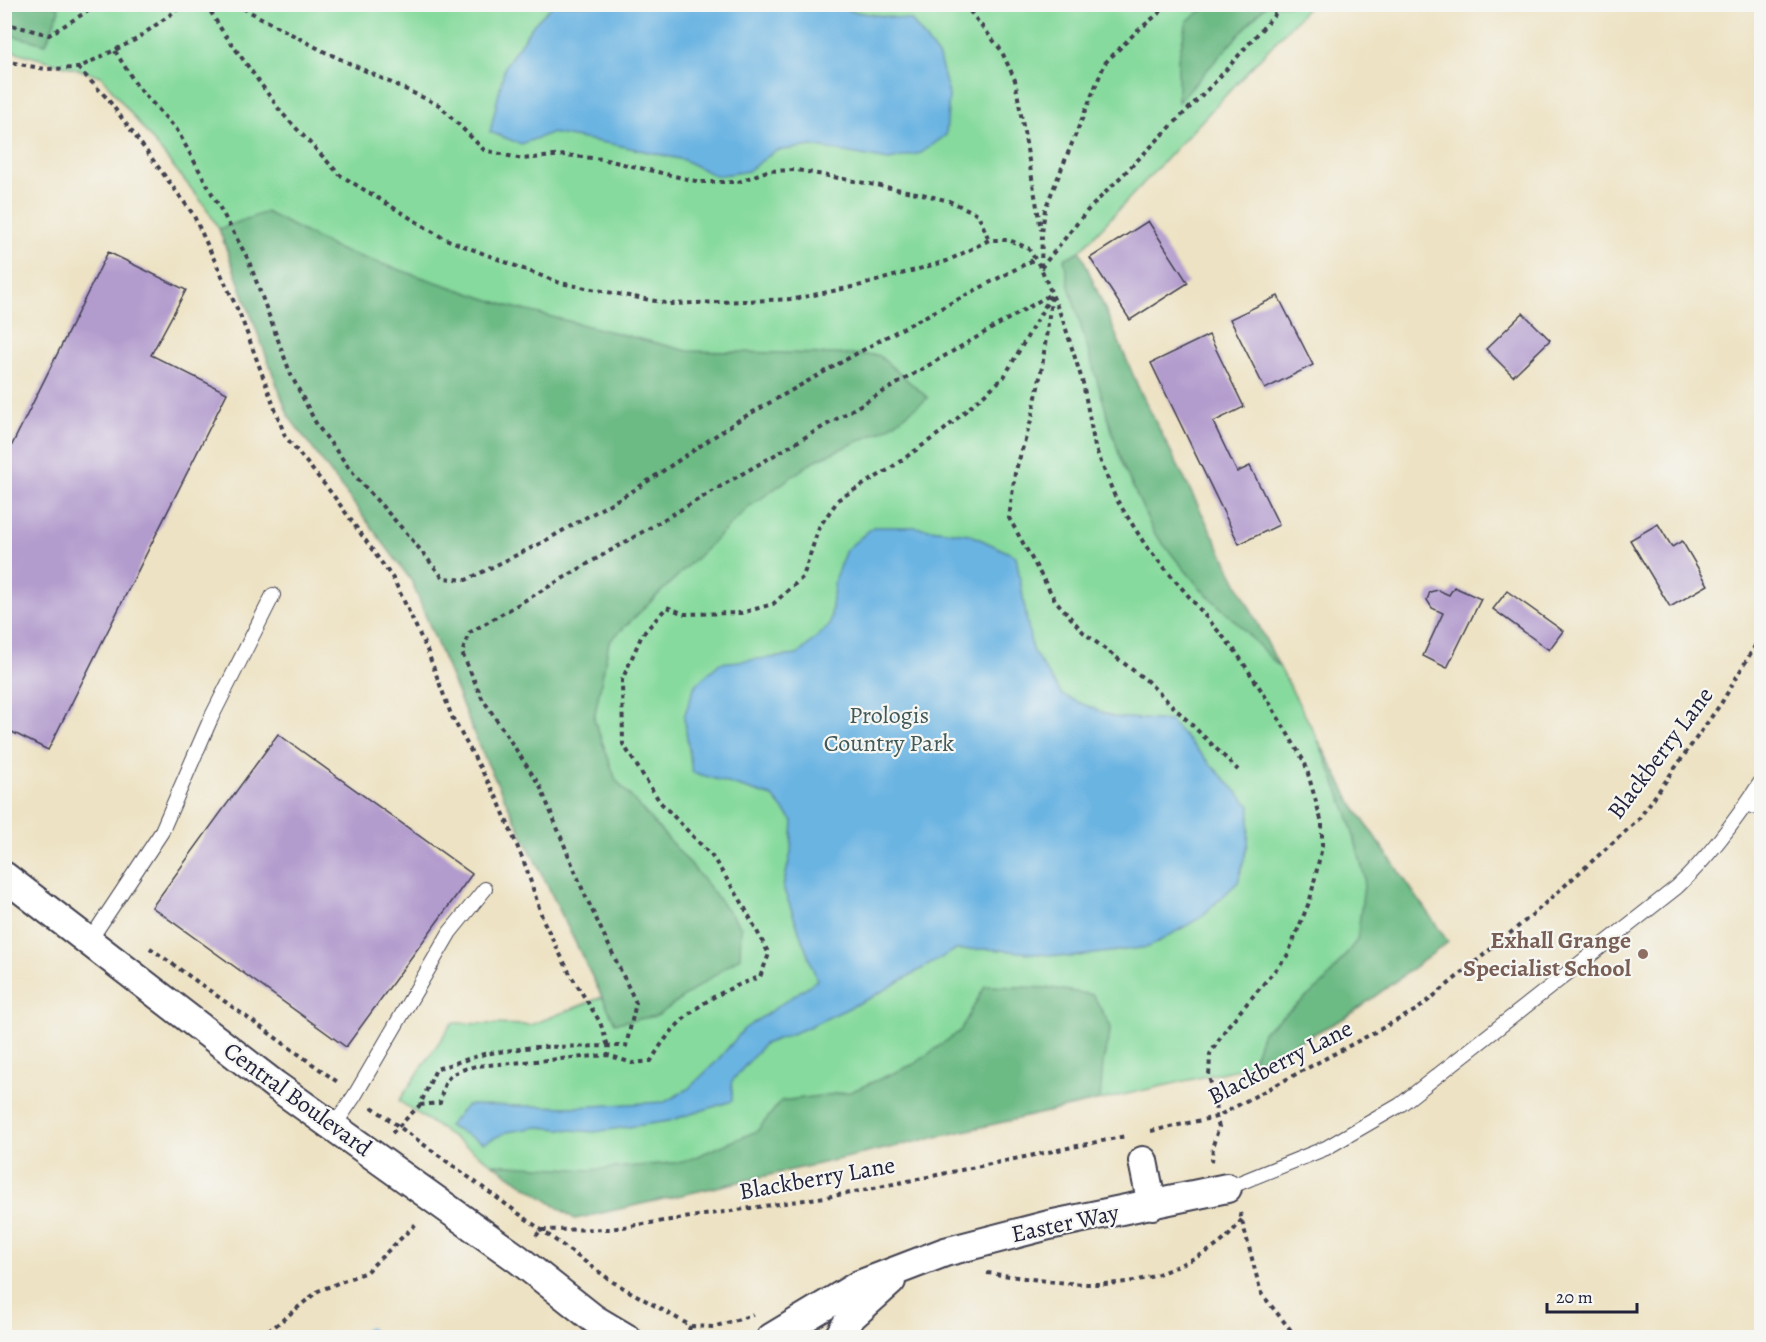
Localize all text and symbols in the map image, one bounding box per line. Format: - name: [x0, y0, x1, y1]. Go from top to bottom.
- street label: Blackberry Lane: [1600, 680, 1720, 826]
- park label: Prologis Country Park: [824, 699, 954, 759]
- place label: Exhall Grange Specialist School: [1463, 924, 1632, 984]
- marker: Exhall Grange Specialist School: [1636, 947, 1650, 961]
- street label: Blackberry Lane: [1202, 1012, 1358, 1112]
- street label: Central Boulevard: [217, 1034, 379, 1164]
- street label: Blackberry Lane: [736, 1149, 898, 1207]
- street label: Easter Way: [1008, 1196, 1122, 1250]
- scale bar: [1547, 1276, 1637, 1314]
- text: 20 m: [1556, 1285, 1593, 1309]

